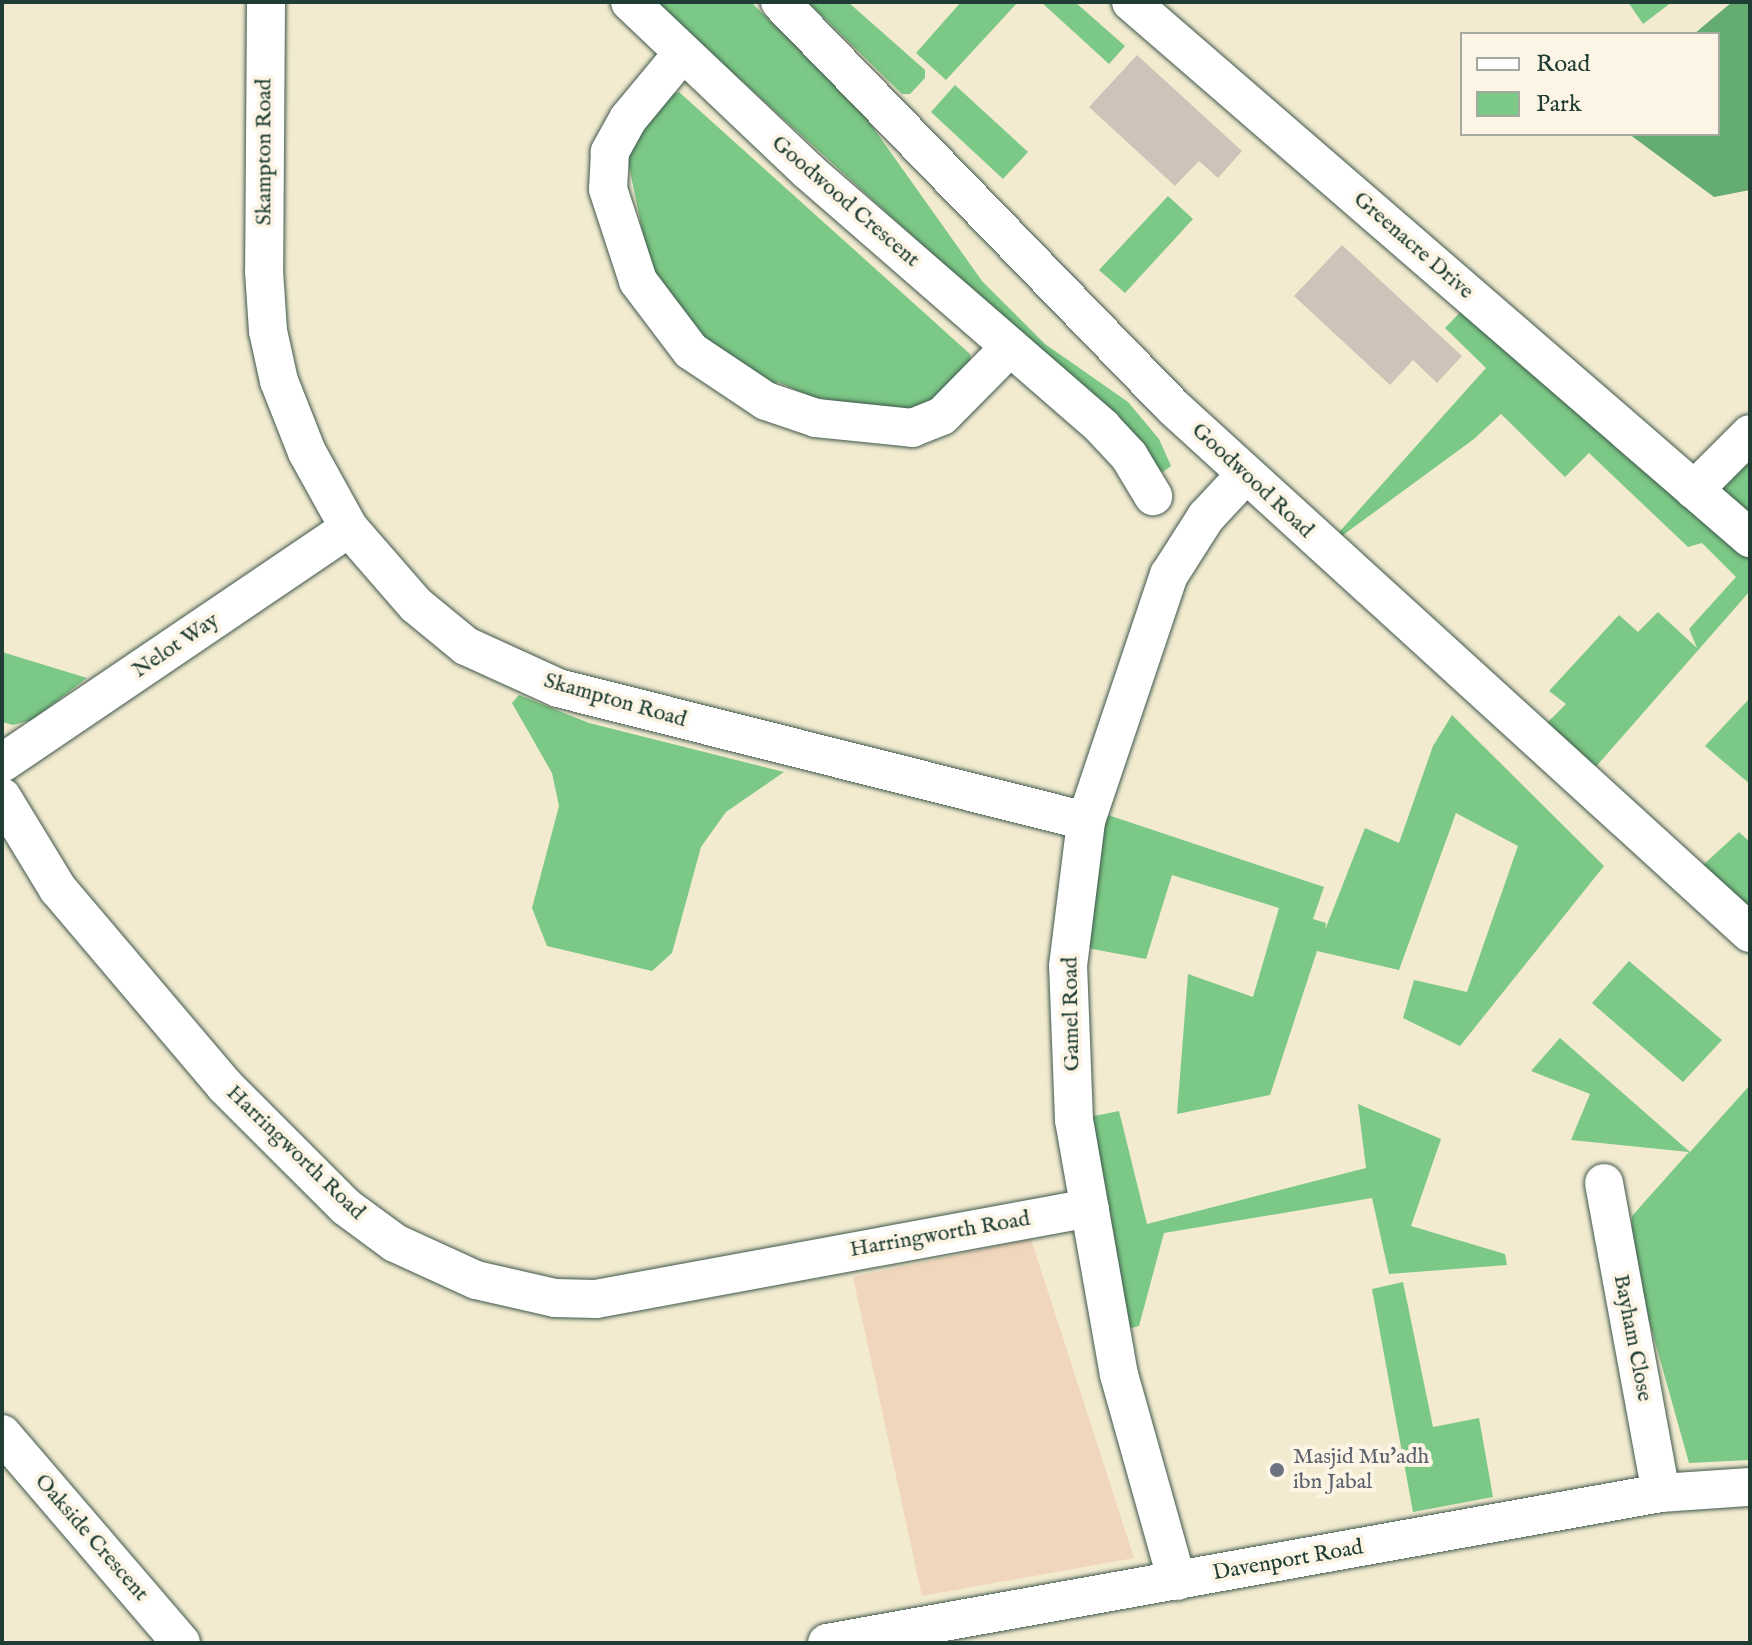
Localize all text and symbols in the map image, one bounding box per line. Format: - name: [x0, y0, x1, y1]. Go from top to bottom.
- legend: [1460, 32, 1720, 136]
- text: Road: [1536, 49, 1590, 80]
- street label: Skampton Road: [252, 79, 278, 225]
- text: Park: [1536, 89, 1582, 120]
- street label: Goodwood Crescent: [766, 131, 924, 273]
- street label: Greenacre Drive: [1347, 187, 1479, 305]
- street label: Goodwood Road: [1186, 418, 1318, 544]
- street label: Nelot Way: [128, 608, 224, 684]
- street label: Skampton Road: [541, 668, 689, 734]
- street label: Gamel Road: [1058, 956, 1086, 1072]
- street label: Harringworth Road: [220, 1080, 370, 1226]
- street label: Harringworth Road: [848, 1206, 1032, 1264]
- street label: Bayham Close: [1607, 1272, 1657, 1404]
- place label: Masjid Mu'adh ibn Jabal: [1293, 1444, 1429, 1496]
- marker: Masjid Mu'adh ibn Jabal: [1268, 1461, 1286, 1479]
- street label: Oakside Crescent: [29, 1469, 153, 1607]
- street label: Davenport Road: [1211, 1535, 1365, 1587]

